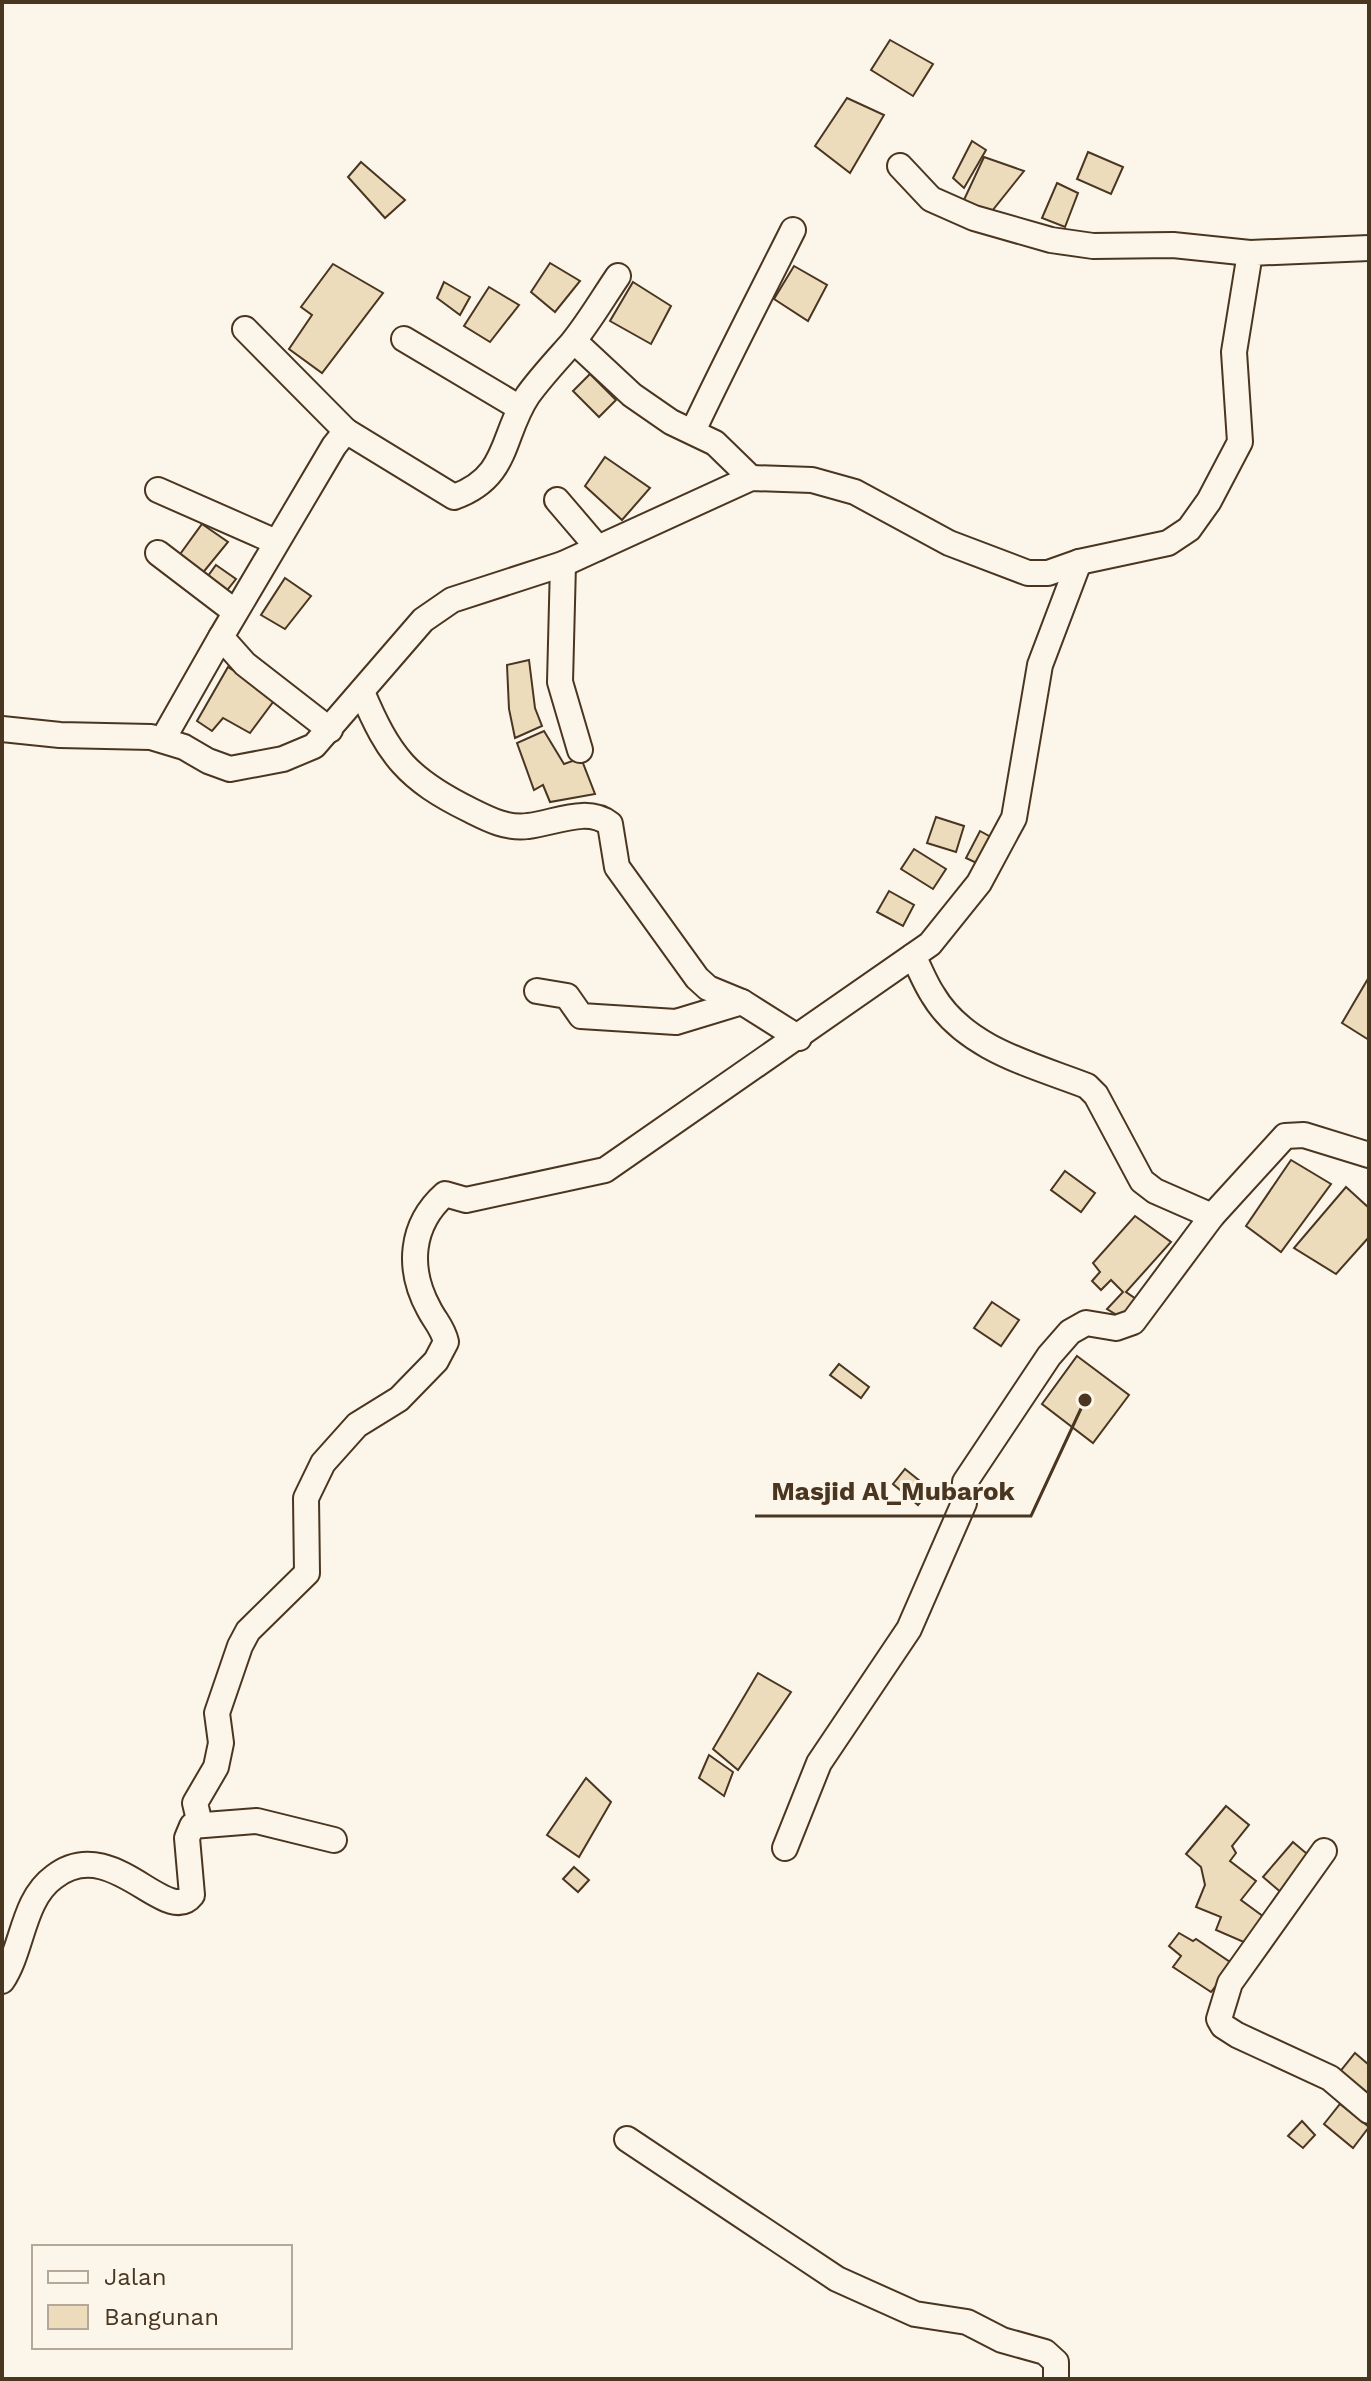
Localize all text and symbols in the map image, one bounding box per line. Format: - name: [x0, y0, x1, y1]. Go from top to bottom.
- callout: Masjid Al_Mubarok: [755, 1466, 1031, 1516]
- text: Masjid Al_Mubarok: [771, 1476, 1016, 1506]
- legend: [32, 2245, 292, 2349]
- text: Jalan: [104, 2263, 167, 2291]
- text: Bangunan: [104, 2303, 219, 2331]

